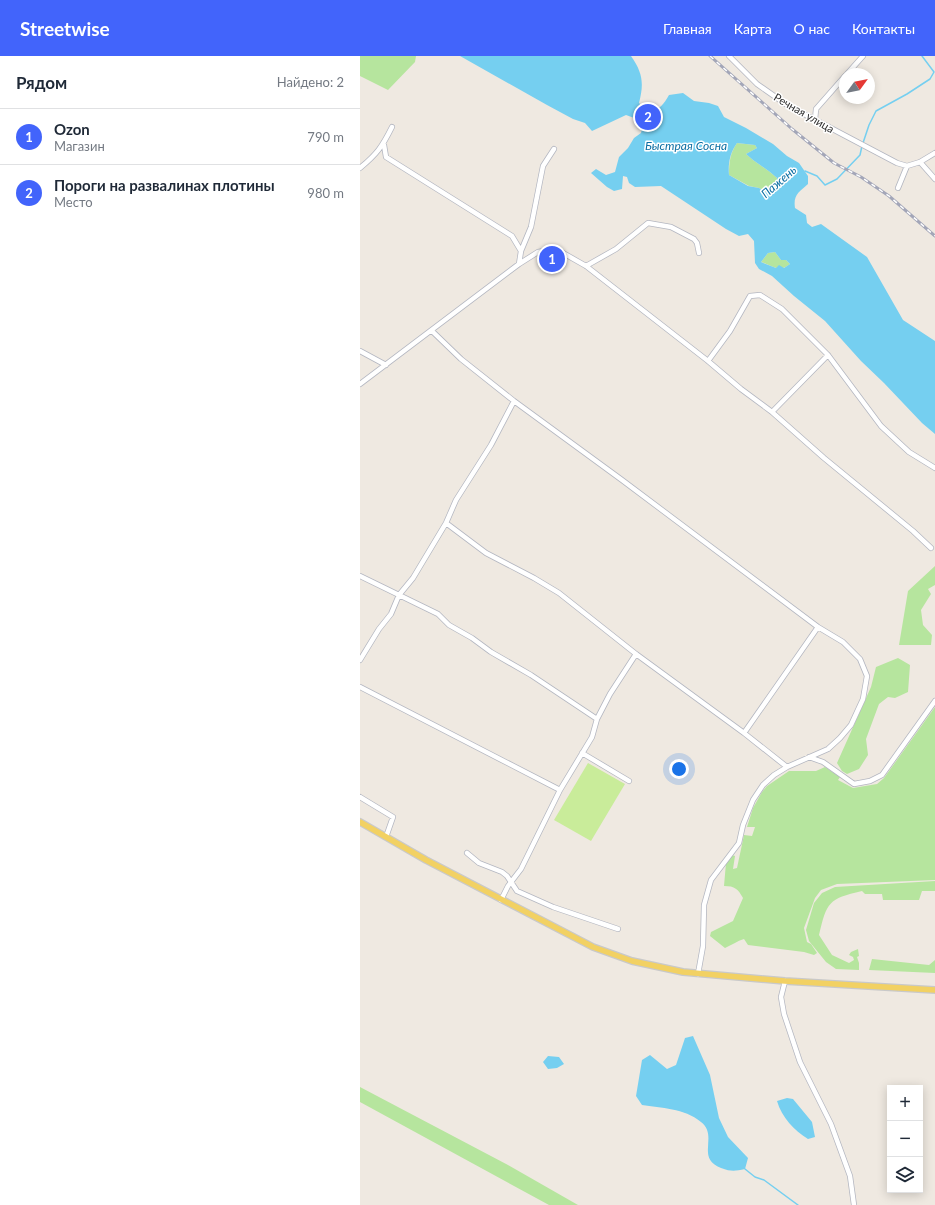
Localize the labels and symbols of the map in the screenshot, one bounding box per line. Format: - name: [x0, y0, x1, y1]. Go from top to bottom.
- north arrow: [839, 68, 875, 104]
- street label: Речная улица: [772, 90, 837, 135]
- pin: 2: [635, 102, 661, 132]
- water label: Быстрая Сосна: [645, 138, 727, 153]
- water label: Пажень: [758, 162, 799, 201]
- pin: 1: [539, 244, 565, 274]
- your location: [669, 759, 689, 779]

